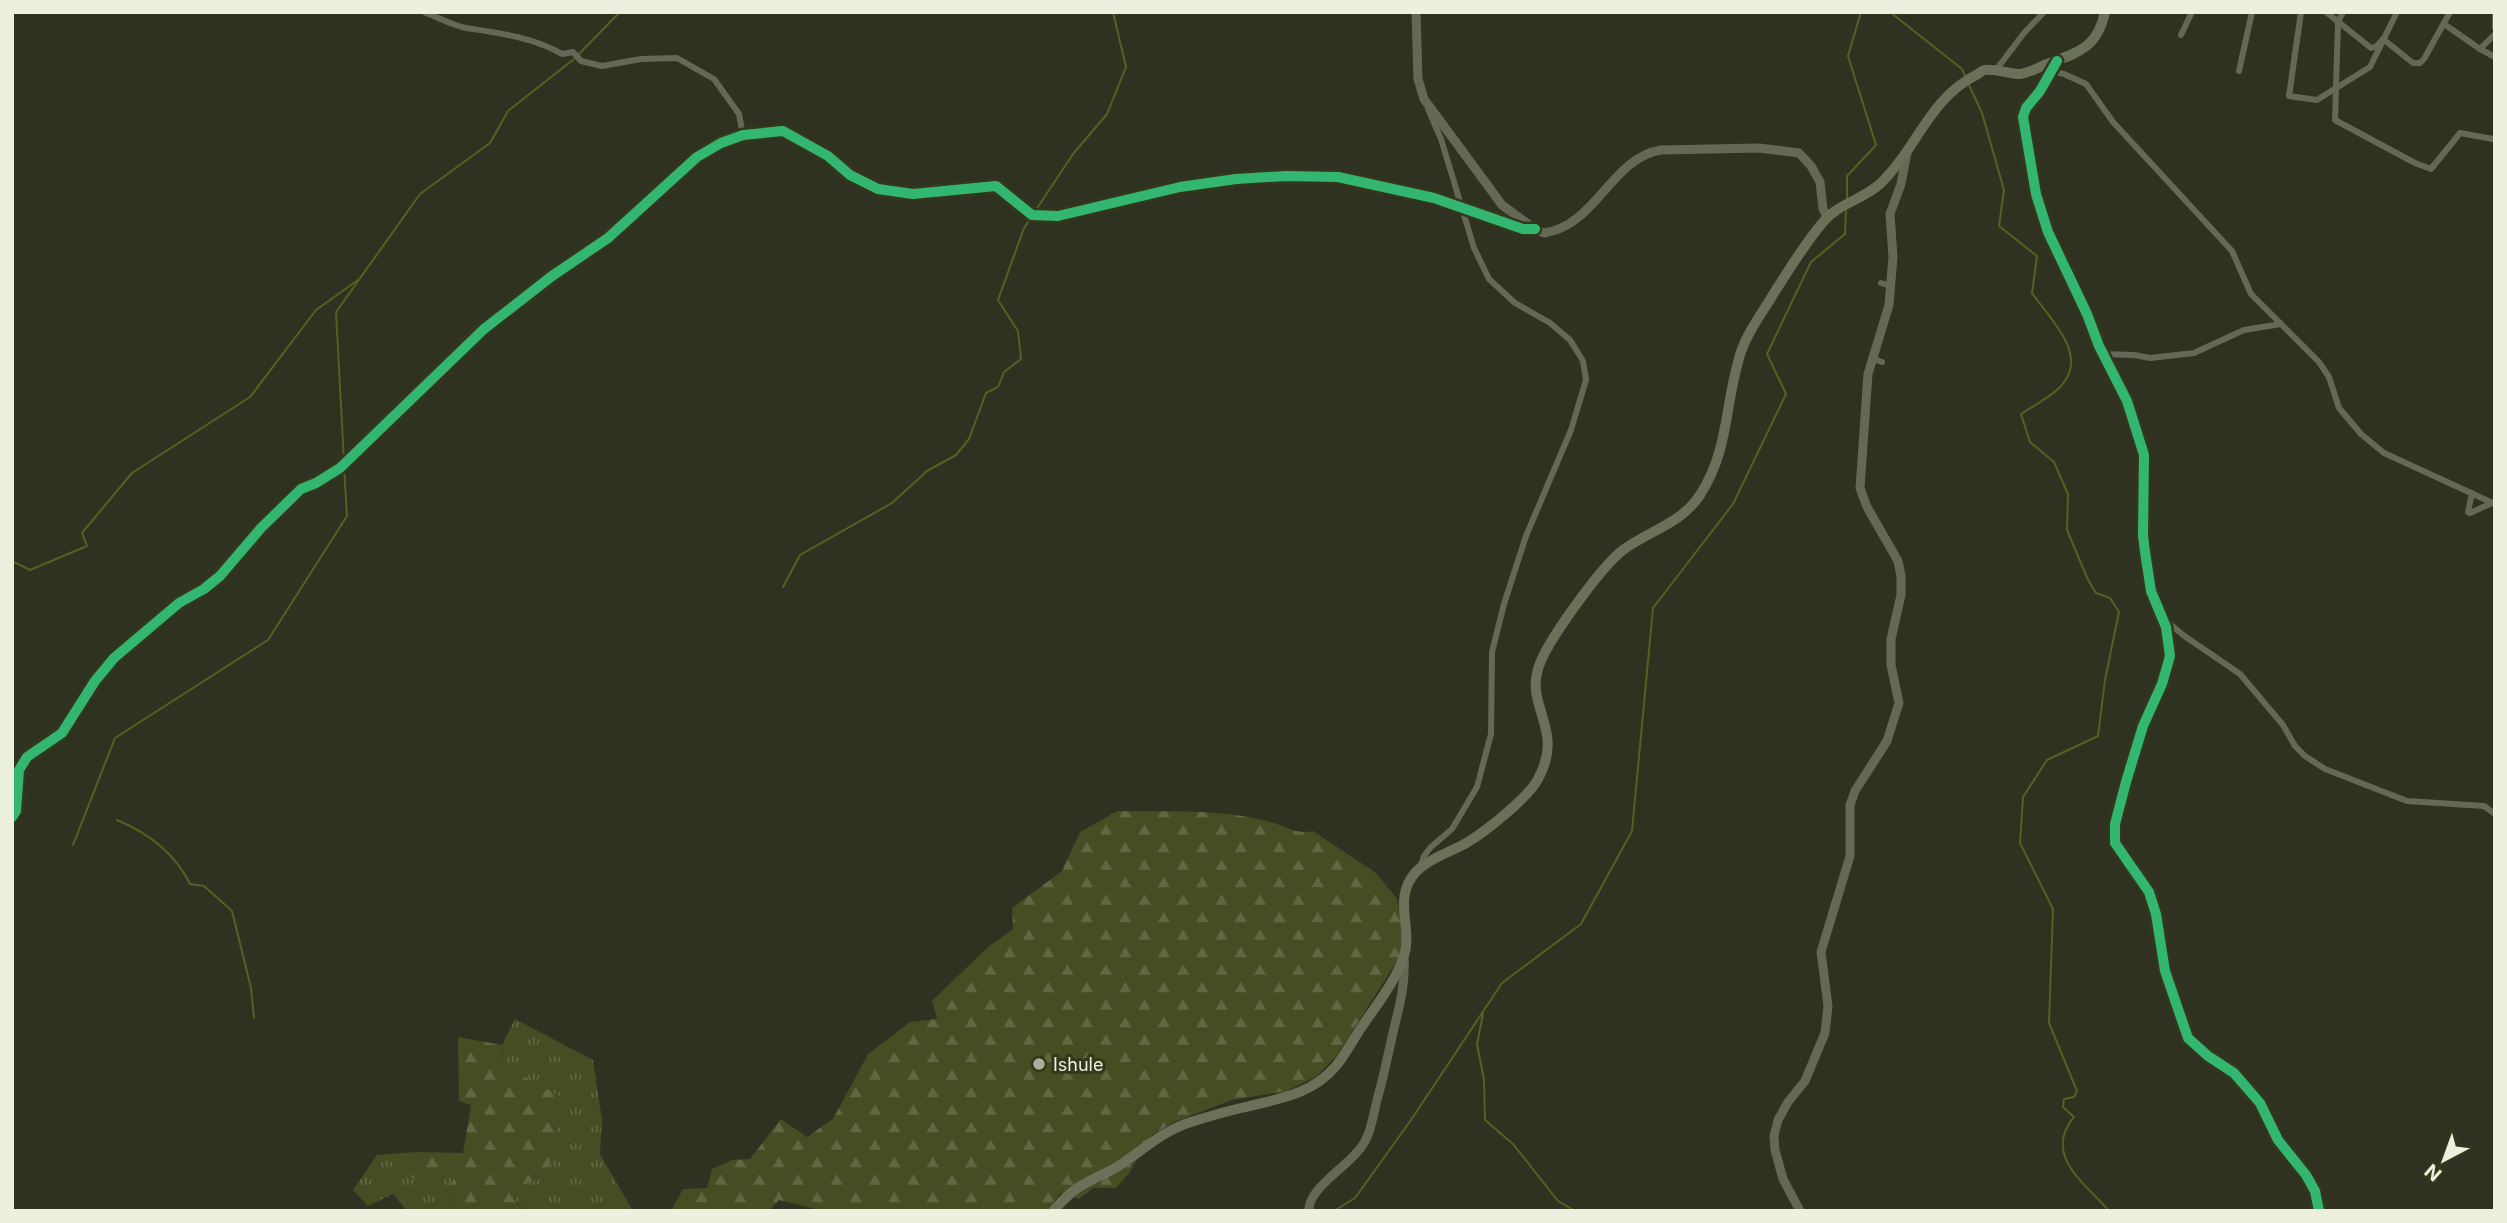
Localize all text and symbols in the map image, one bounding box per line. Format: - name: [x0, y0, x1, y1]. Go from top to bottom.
- place label: Ishule: [1053, 1054, 1103, 1075]
- marker: Ishule: [1031, 1056, 1047, 1072]
- north arrow: [2409, 1125, 2479, 1195]
- text: N: [2420, 1159, 2446, 1186]

